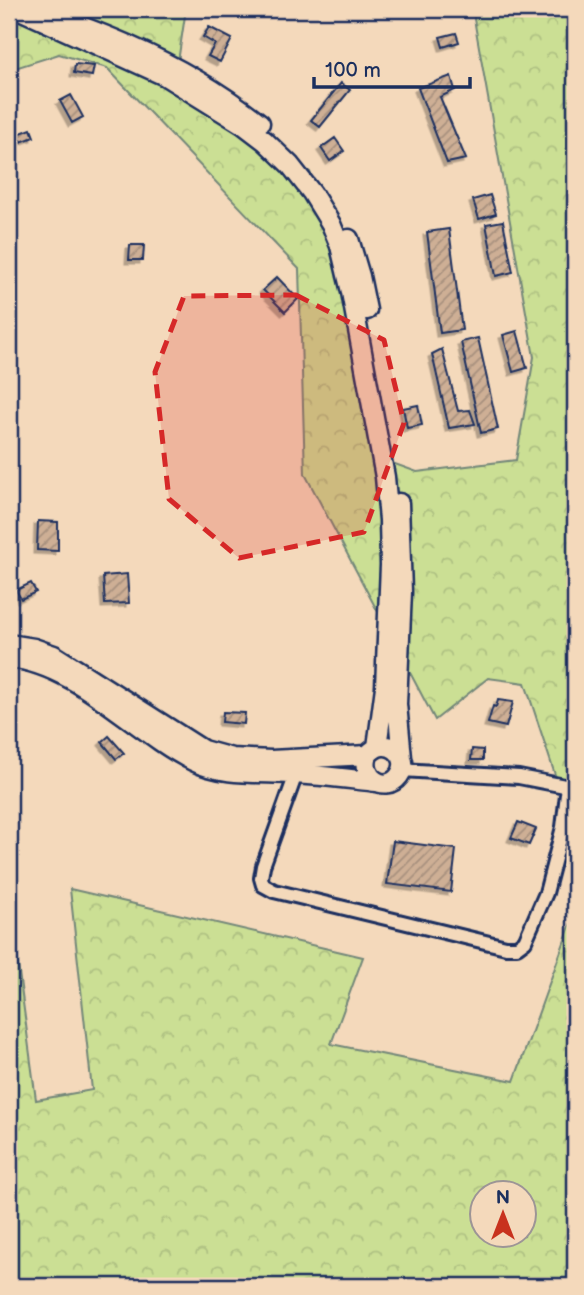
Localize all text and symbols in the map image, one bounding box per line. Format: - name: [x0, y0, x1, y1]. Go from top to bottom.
- scale bar: [314, 46, 470, 90]
- text: 100 m: [325, 58, 381, 83]
- north arrow: [468, 1180, 538, 1250]
- text: N: [496, 1187, 510, 1210]

